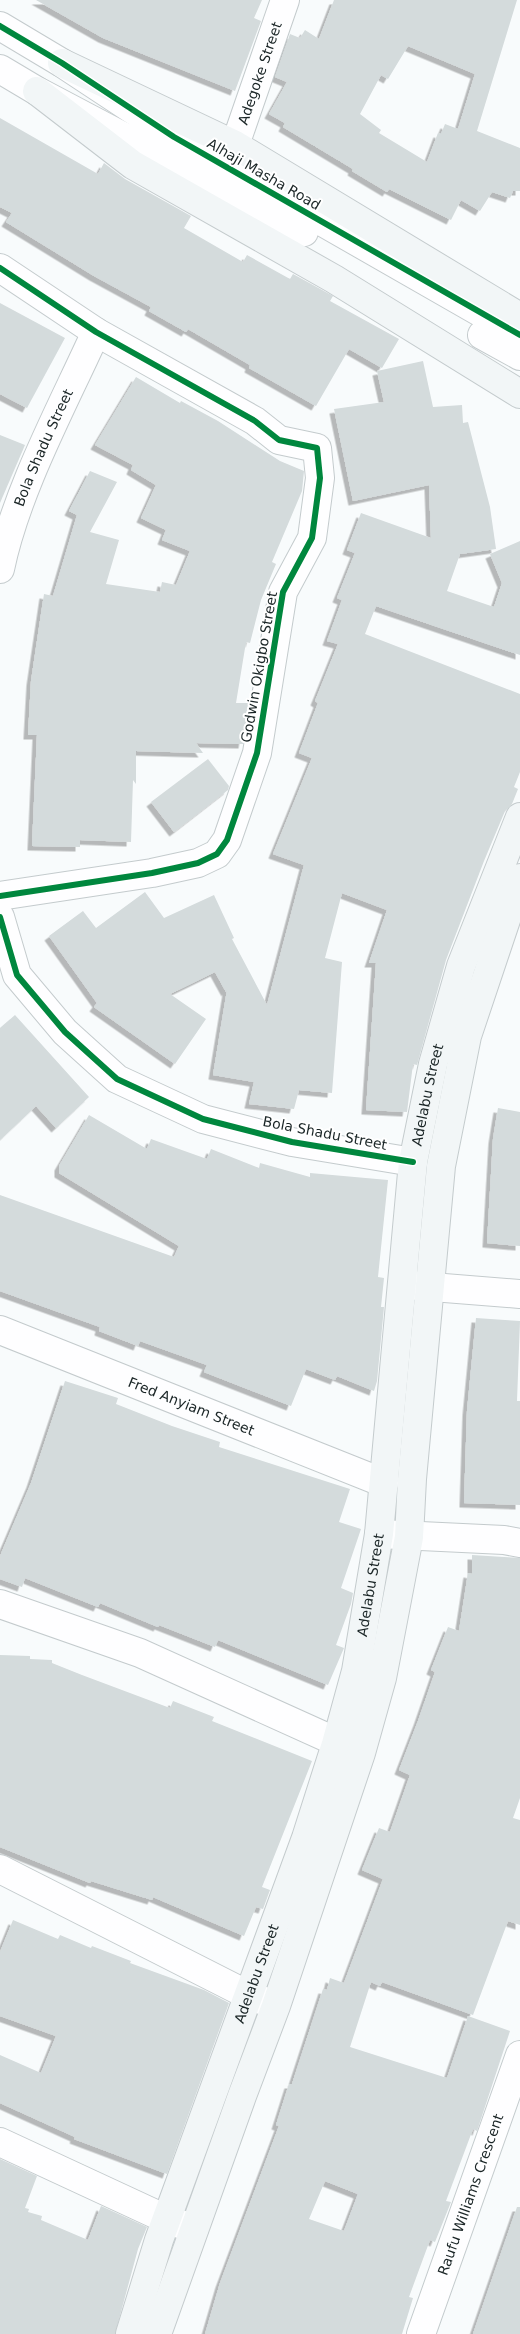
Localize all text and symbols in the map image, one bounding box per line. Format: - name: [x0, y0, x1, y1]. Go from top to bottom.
- street label: Adegoke Street: [235, 19, 285, 127]
- street label: Alhaji Masha Road: [205, 135, 323, 213]
- street label: Bola Shadu Street: [11, 386, 76, 509]
- street label: Godwin Okigbo Street: [238, 590, 280, 744]
- street label: Adelabu Street: [408, 1041, 447, 1147]
- street label: Bola Shadu Street: [262, 1113, 389, 1153]
- street label: Fred Anyiam Street: [126, 1374, 257, 1439]
- street label: Adelabu Street: [354, 1532, 387, 1638]
- street label: Adelabu Street: [231, 1921, 282, 2025]
- street label: Raufu Williams Crescent: [435, 2111, 507, 2277]

